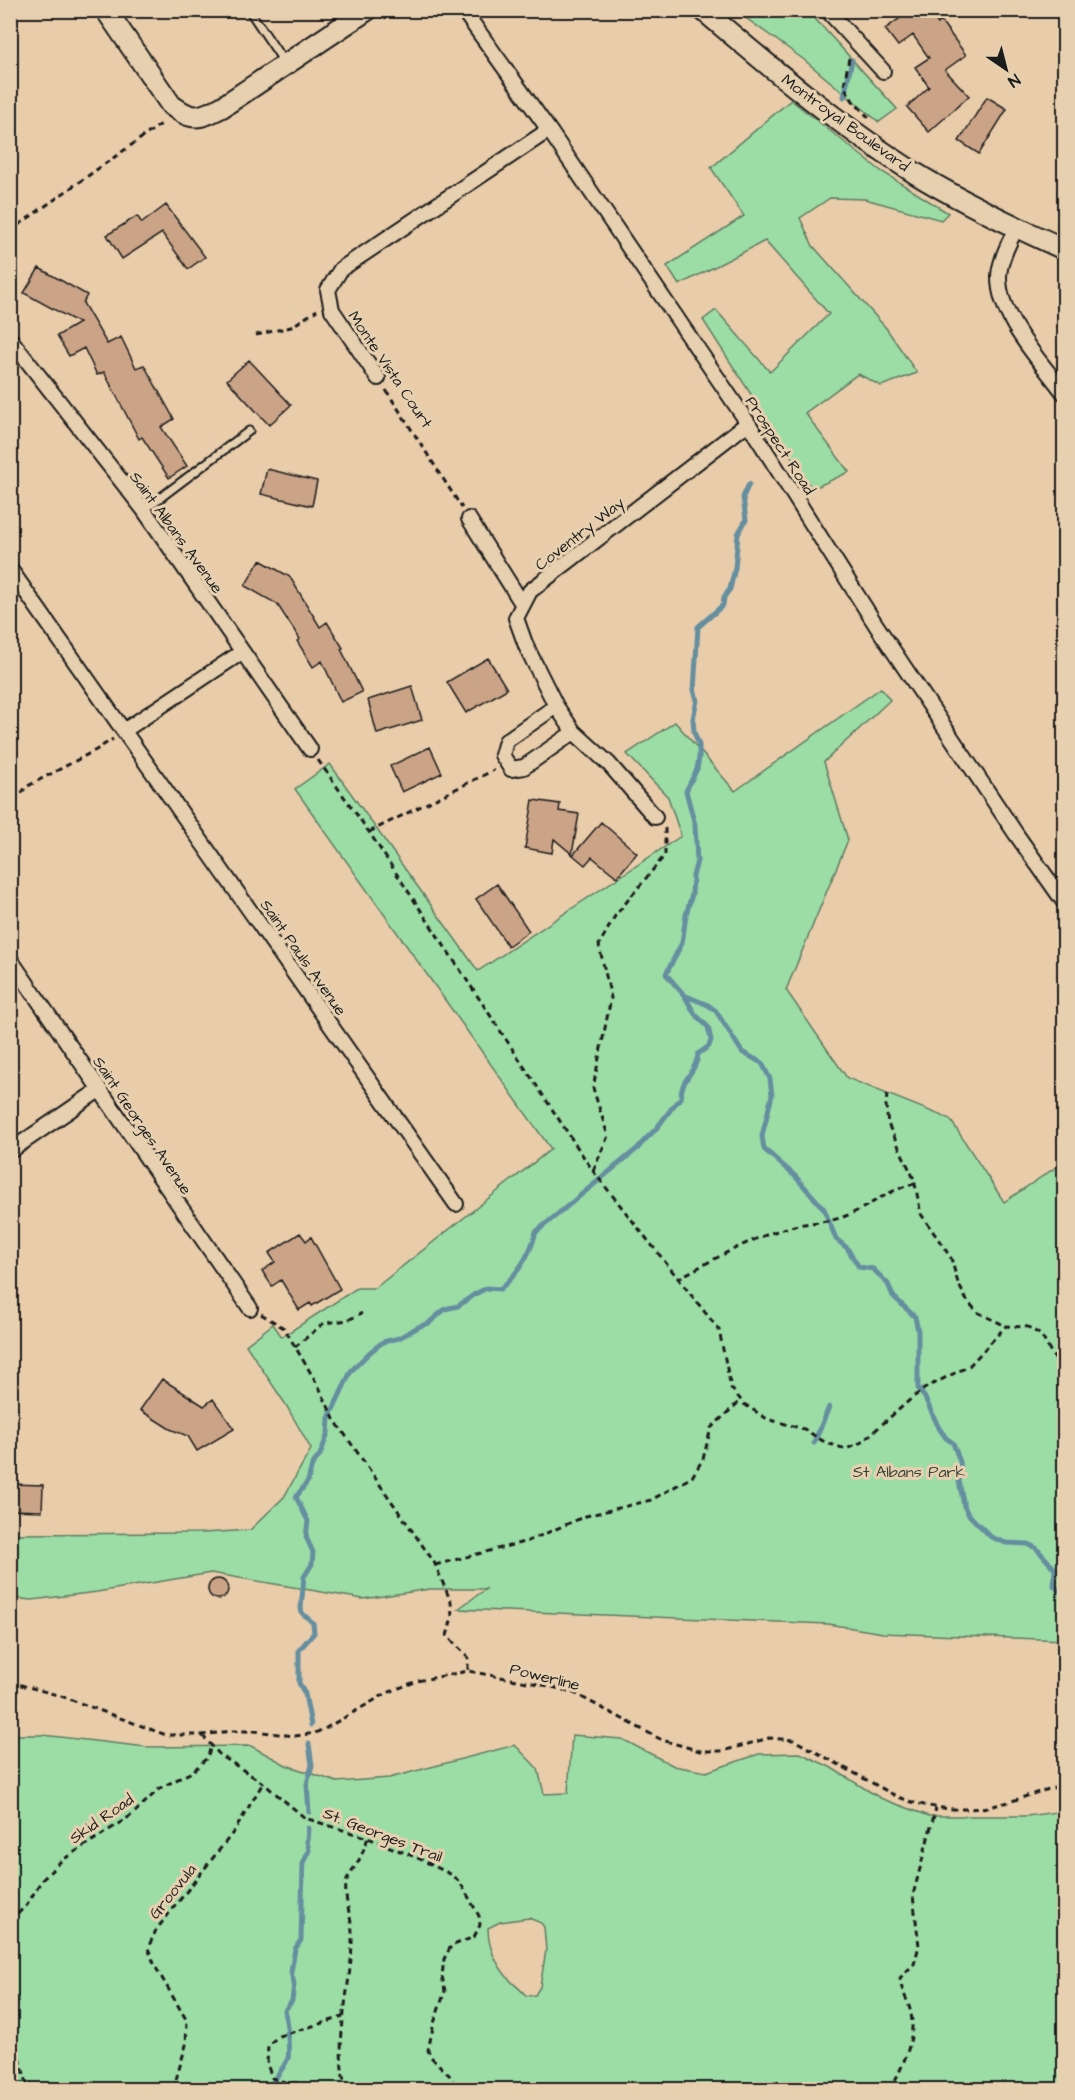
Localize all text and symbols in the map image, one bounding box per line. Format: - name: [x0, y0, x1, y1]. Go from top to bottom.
- north arrow: [976, 39, 1036, 99]
- street label: Montroyal Boulevard: [776, 69, 914, 178]
- text: N: [1004, 69, 1024, 92]
- street label: Monte Vista Court: [343, 307, 438, 433]
- street label: Prospect Road: [740, 392, 820, 499]
- street label: Saint Albans Avenue: [124, 467, 228, 598]
- street label: Coventry Way: [530, 492, 630, 576]
- street label: Saint Pauls Avenue: [255, 895, 352, 1020]
- street label: Saint Georges Avenue: [87, 1052, 197, 1200]
- park label: St Albans Park: [853, 1461, 965, 1483]
- street label: Powerline: [508, 1658, 582, 1696]
- street label: Skid Road: [65, 1789, 138, 1849]
- street label: St. Georges Trail: [319, 1802, 445, 1869]
- street label: Groovula: [144, 1859, 202, 1924]

